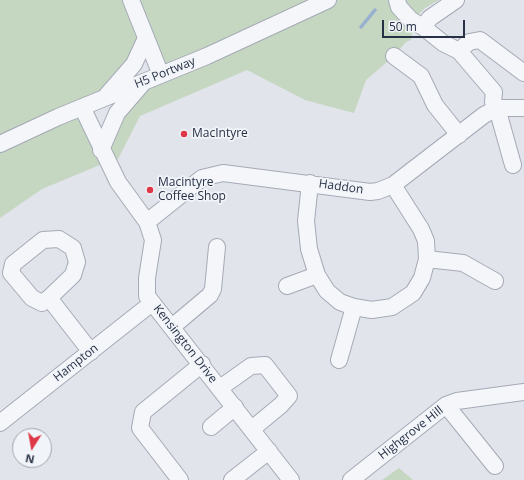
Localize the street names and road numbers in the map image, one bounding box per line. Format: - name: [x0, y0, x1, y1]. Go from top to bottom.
- street label: H5 Portway: [132, 54, 198, 92]
- street label: Haddon: [318, 177, 364, 197]
- street label: Kensington Drive: [150, 302, 220, 386]
- street label: Hampton: [51, 341, 101, 385]
- street label: Highgrove Hill: [376, 403, 446, 463]

